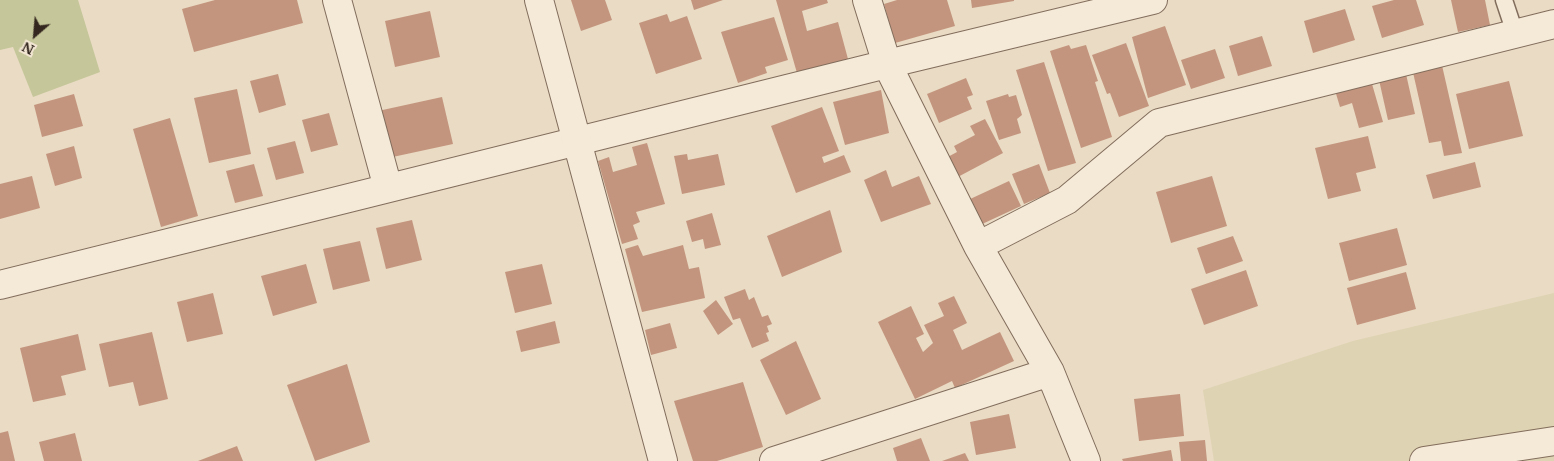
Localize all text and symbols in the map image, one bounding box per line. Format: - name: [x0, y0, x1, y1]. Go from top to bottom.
- north arrow: [10, 10, 60, 60]
- text: N: [19, 38, 37, 59]

